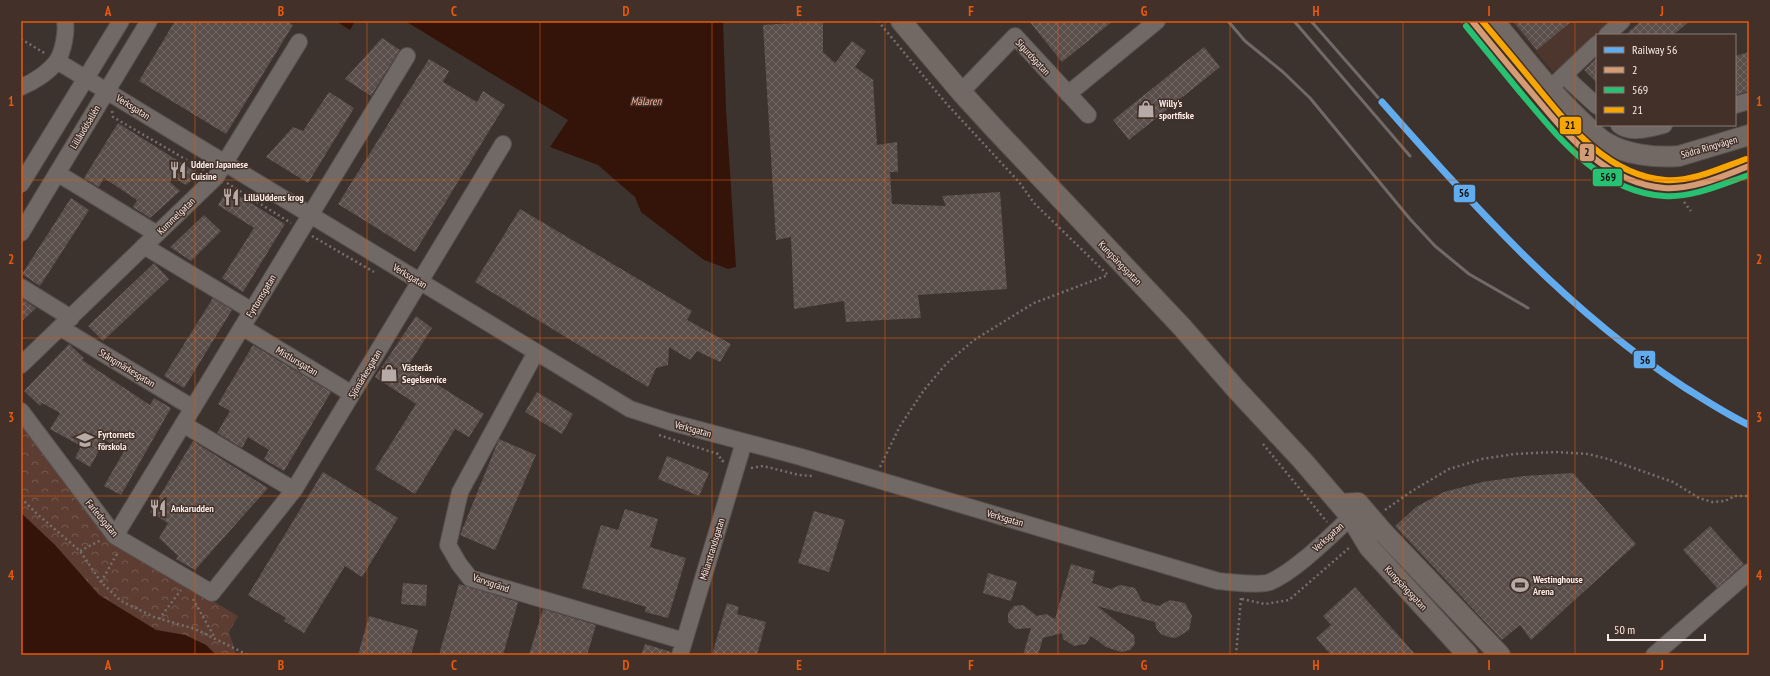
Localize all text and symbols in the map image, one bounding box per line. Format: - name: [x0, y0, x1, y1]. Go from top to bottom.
- text: A: [104, 3, 112, 20]
- text: B: [278, 3, 284, 20]
- text: C: [451, 3, 457, 20]
- text: D: [623, 3, 630, 20]
- text: E: [796, 3, 802, 20]
- text: F: [968, 3, 974, 20]
- text: G: [1141, 3, 1148, 20]
- text: H: [1313, 3, 1320, 20]
- text: I: [1487, 3, 1491, 20]
- text: J: [1659, 3, 1664, 20]
- legend: [1596, 34, 1736, 126]
- street label: Sigurdsgatan: [1013, 36, 1053, 78]
- text: Railway 56: [1632, 42, 1677, 57]
- text: 2: [1632, 62, 1637, 77]
- text: 569: [1632, 82, 1648, 97]
- street label: Verksgatan: [113, 91, 152, 123]
- text: 1: [8, 93, 14, 110]
- text: 1: [1756, 93, 1762, 110]
- water label: Mälaren: [631, 94, 663, 108]
- place label: Willy's sportfiske: [1158, 97, 1194, 122]
- shop icon: Willy's sportfiske: [1136, 99, 1156, 119]
- text: 21: [1632, 102, 1643, 117]
- street label: Lillåuddsallén: [67, 103, 103, 151]
- line badge: 21: [1559, 116, 1582, 135]
- text: 21: [1565, 118, 1575, 132]
- street label: Södra Ringvägen: [1679, 133, 1739, 161]
- line badge: 2: [1579, 143, 1595, 162]
- text: 2: [1584, 145, 1590, 159]
- place label: Udden Japanese Cuisine: [191, 158, 248, 183]
- restaurant icon: Udden Japanese Cuisine: [168, 160, 188, 180]
- line badge: 569: [1592, 168, 1623, 187]
- text: 569: [1600, 170, 1616, 184]
- line badge: 56: [1453, 184, 1476, 203]
- text: 56: [1459, 186, 1469, 200]
- restaurant icon: LillåUddens krog: [221, 187, 241, 207]
- place label: LillåUddens krog: [244, 191, 304, 204]
- street label: Kummelgatan: [154, 195, 198, 237]
- street label: Kungsängsgatan: [1096, 238, 1144, 288]
- text: 2: [8, 251, 14, 268]
- text: 2: [1756, 251, 1762, 268]
- street label: Verksgatan: [390, 260, 430, 291]
- street label: Fyrtornsgatan: [243, 272, 279, 320]
- street label: Mistlursgatan: [274, 343, 320, 379]
- street label: Stångmärkesgatan: [96, 346, 158, 390]
- street label: Sjömärkesgatan: [345, 347, 385, 401]
- line badge: 56: [1633, 350, 1656, 369]
- text: 56: [1640, 353, 1650, 367]
- place label: Västerås Segelservice: [401, 361, 446, 386]
- shop icon: Västerås Segelservice: [379, 363, 399, 383]
- text: 3: [8, 409, 14, 426]
- text: 3: [1756, 409, 1762, 426]
- street label: Verksgatan: [672, 418, 713, 440]
- place label: Fyrtornets förskola: [98, 428, 135, 453]
- school or university icon: Fyrtornets förskola: [75, 430, 95, 450]
- street label: Farledsgatan: [83, 497, 121, 539]
- restaurant icon: Ankarudden: [148, 498, 168, 518]
- place label: Ankarudden: [170, 502, 214, 515]
- street label: Verksgatan: [984, 506, 1025, 529]
- street label: Mälarstrandsgatan: [696, 517, 728, 581]
- street label: Verksgatan: [1309, 520, 1346, 555]
- street label: Kungsängsgatan: [1382, 563, 1430, 613]
- text: 4: [8, 567, 15, 584]
- text: 4: [1756, 567, 1763, 584]
- street label: Varvsgränd: [470, 570, 511, 595]
- place label: Westinghouse Arena: [1532, 573, 1583, 598]
- sports icon: Westinghouse Arena: [1510, 575, 1530, 595]
- scale bar: [1608, 616, 1705, 642]
- text: 50 m: [1614, 622, 1635, 637]
- text: A: [104, 657, 112, 674]
- text: B: [278, 657, 284, 674]
- text: C: [451, 657, 457, 674]
- text: D: [623, 657, 630, 674]
- text: E: [796, 657, 802, 674]
- text: F: [968, 657, 974, 674]
- text: G: [1141, 657, 1148, 674]
- text: H: [1313, 657, 1320, 674]
- text: I: [1487, 657, 1491, 674]
- text: J: [1659, 657, 1664, 674]

